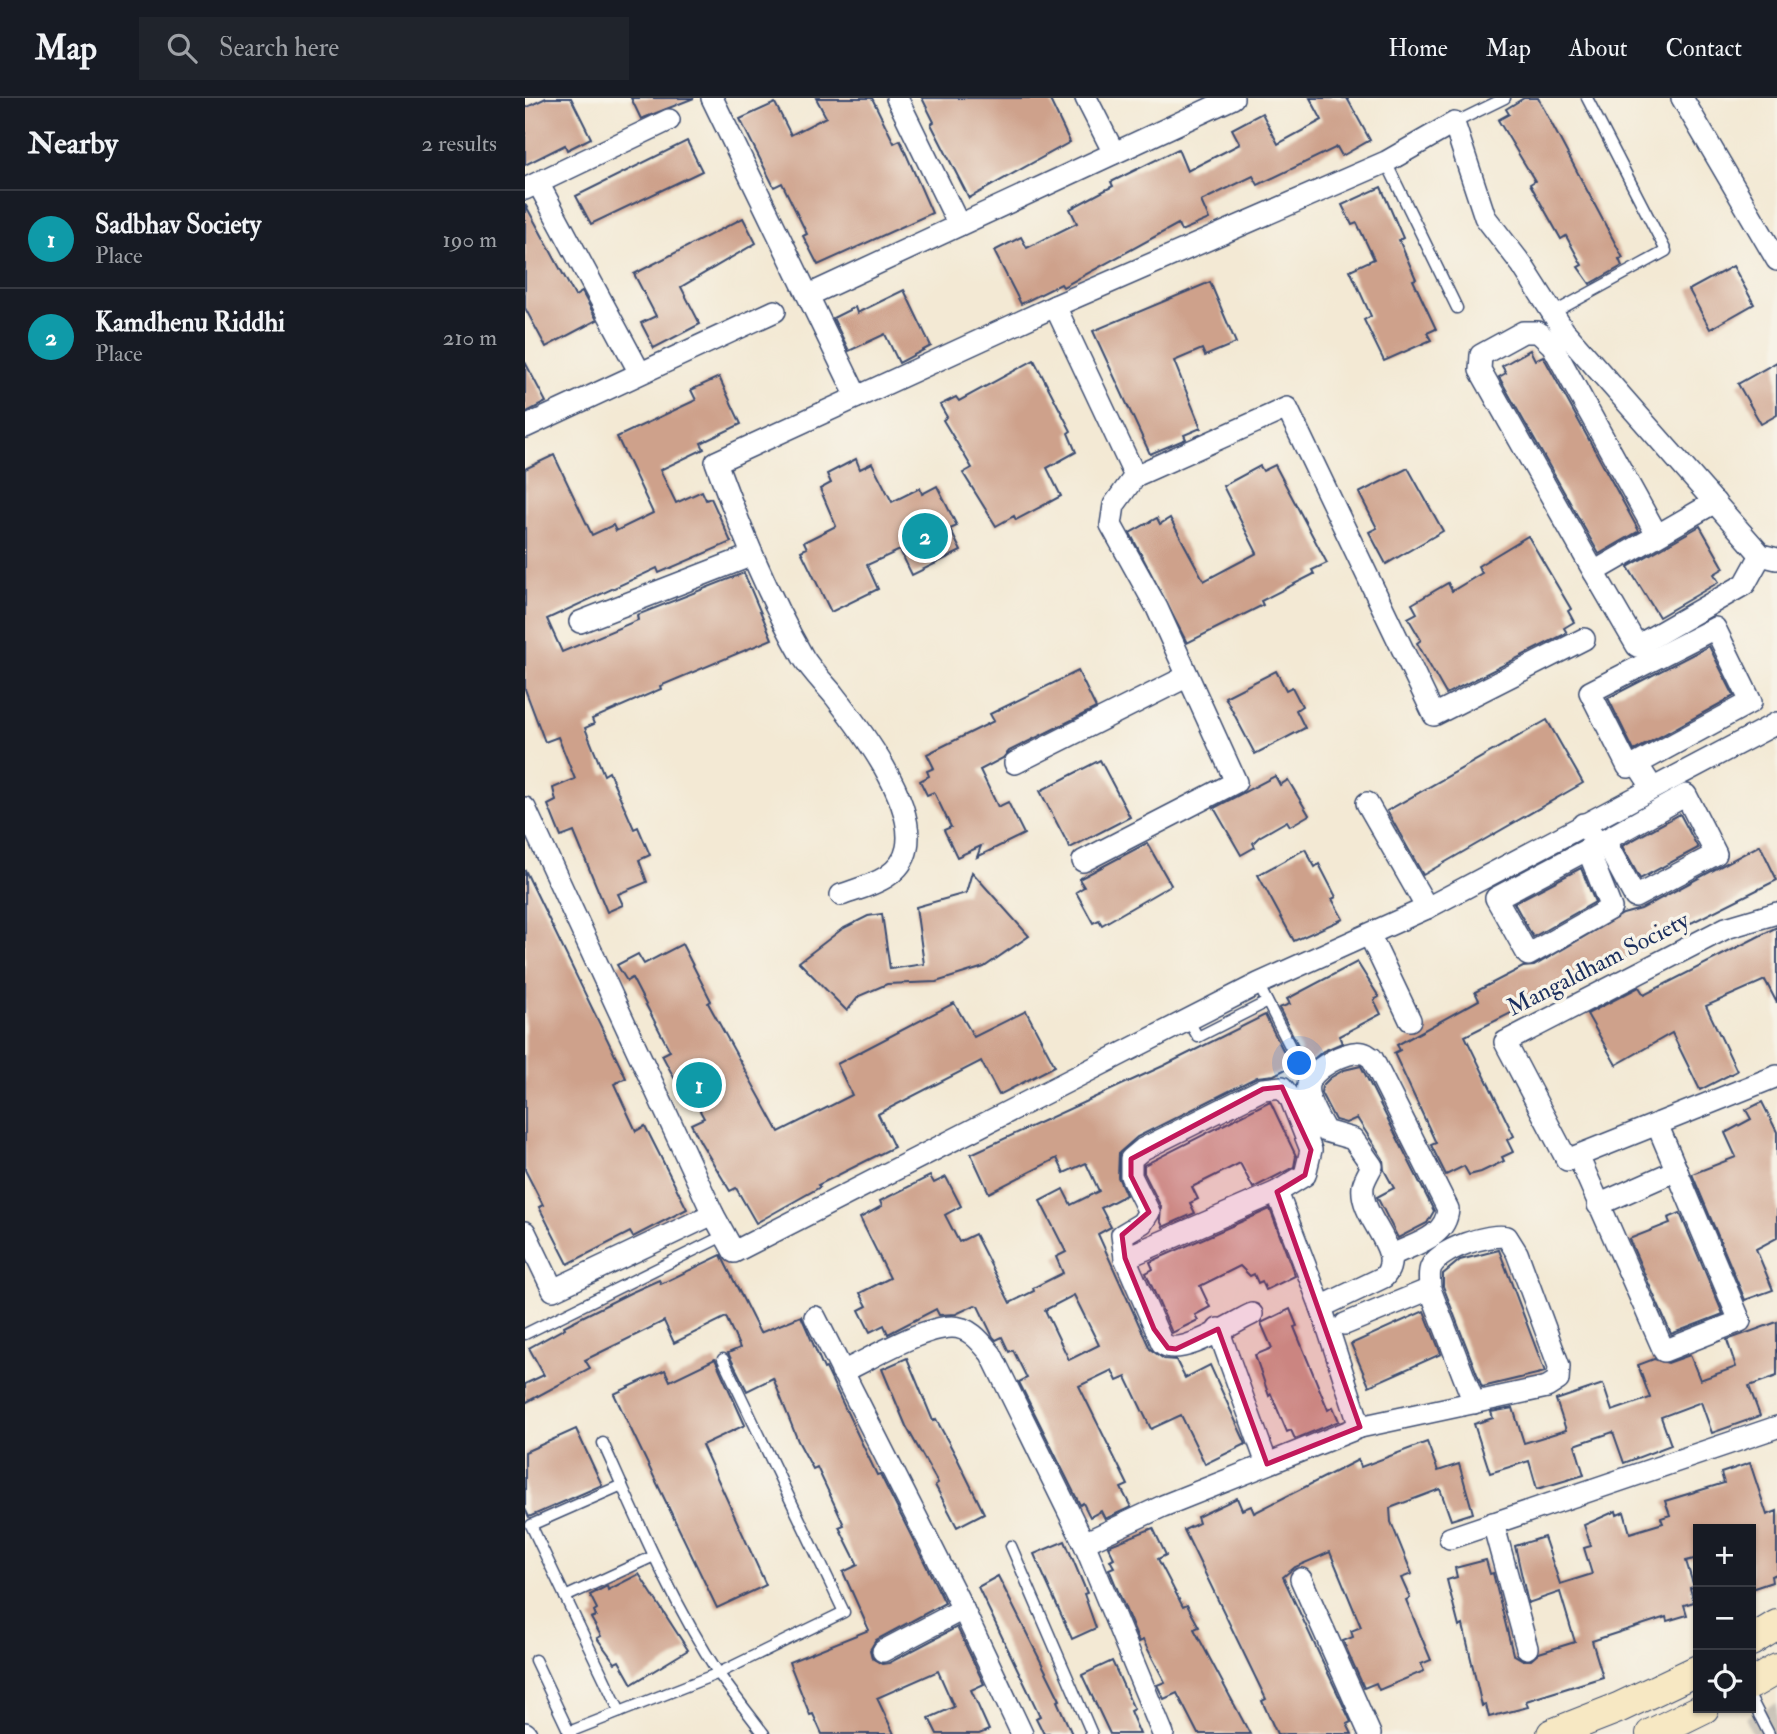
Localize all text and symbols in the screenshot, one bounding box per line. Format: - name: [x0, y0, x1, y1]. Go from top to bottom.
- search box: [139, 17, 629, 80]
- text: Map: [35, 28, 97, 69]
- icon: search: [163, 29, 201, 67]
- text: Search here: [219, 32, 339, 64]
- text: Home: [1388, 33, 1448, 64]
- text: Map: [1486, 33, 1531, 64]
- text: About: [1569, 33, 1628, 64]
- text: Contact: [1666, 33, 1742, 64]
- text: Nearby: [28, 125, 118, 162]
- text: 2 results: [422, 129, 497, 158]
- text: Sadbhav Society: [95, 209, 261, 241]
- text: 1: [47, 225, 55, 254]
- text: 190 m: [443, 225, 497, 254]
- text: Place: [95, 241, 143, 270]
- text: Kamdhenu Riddhi: [95, 307, 285, 339]
- text: 2: [45, 323, 57, 352]
- text: 210 m: [443, 323, 497, 352]
- text: Place: [95, 339, 143, 368]
- pin: 2: [902, 510, 948, 562]
- street label: Mangaldham Society: [1502, 905, 1695, 1023]
- your location: [1282, 1046, 1316, 1080]
- pin: 1: [676, 1059, 722, 1111]
- map controls: [1693, 1524, 1756, 1713]
- button: +: [1693, 1524, 1756, 1587]
- button: −: [1693, 1587, 1756, 1650]
- button: locate: [1693, 1650, 1756, 1713]

